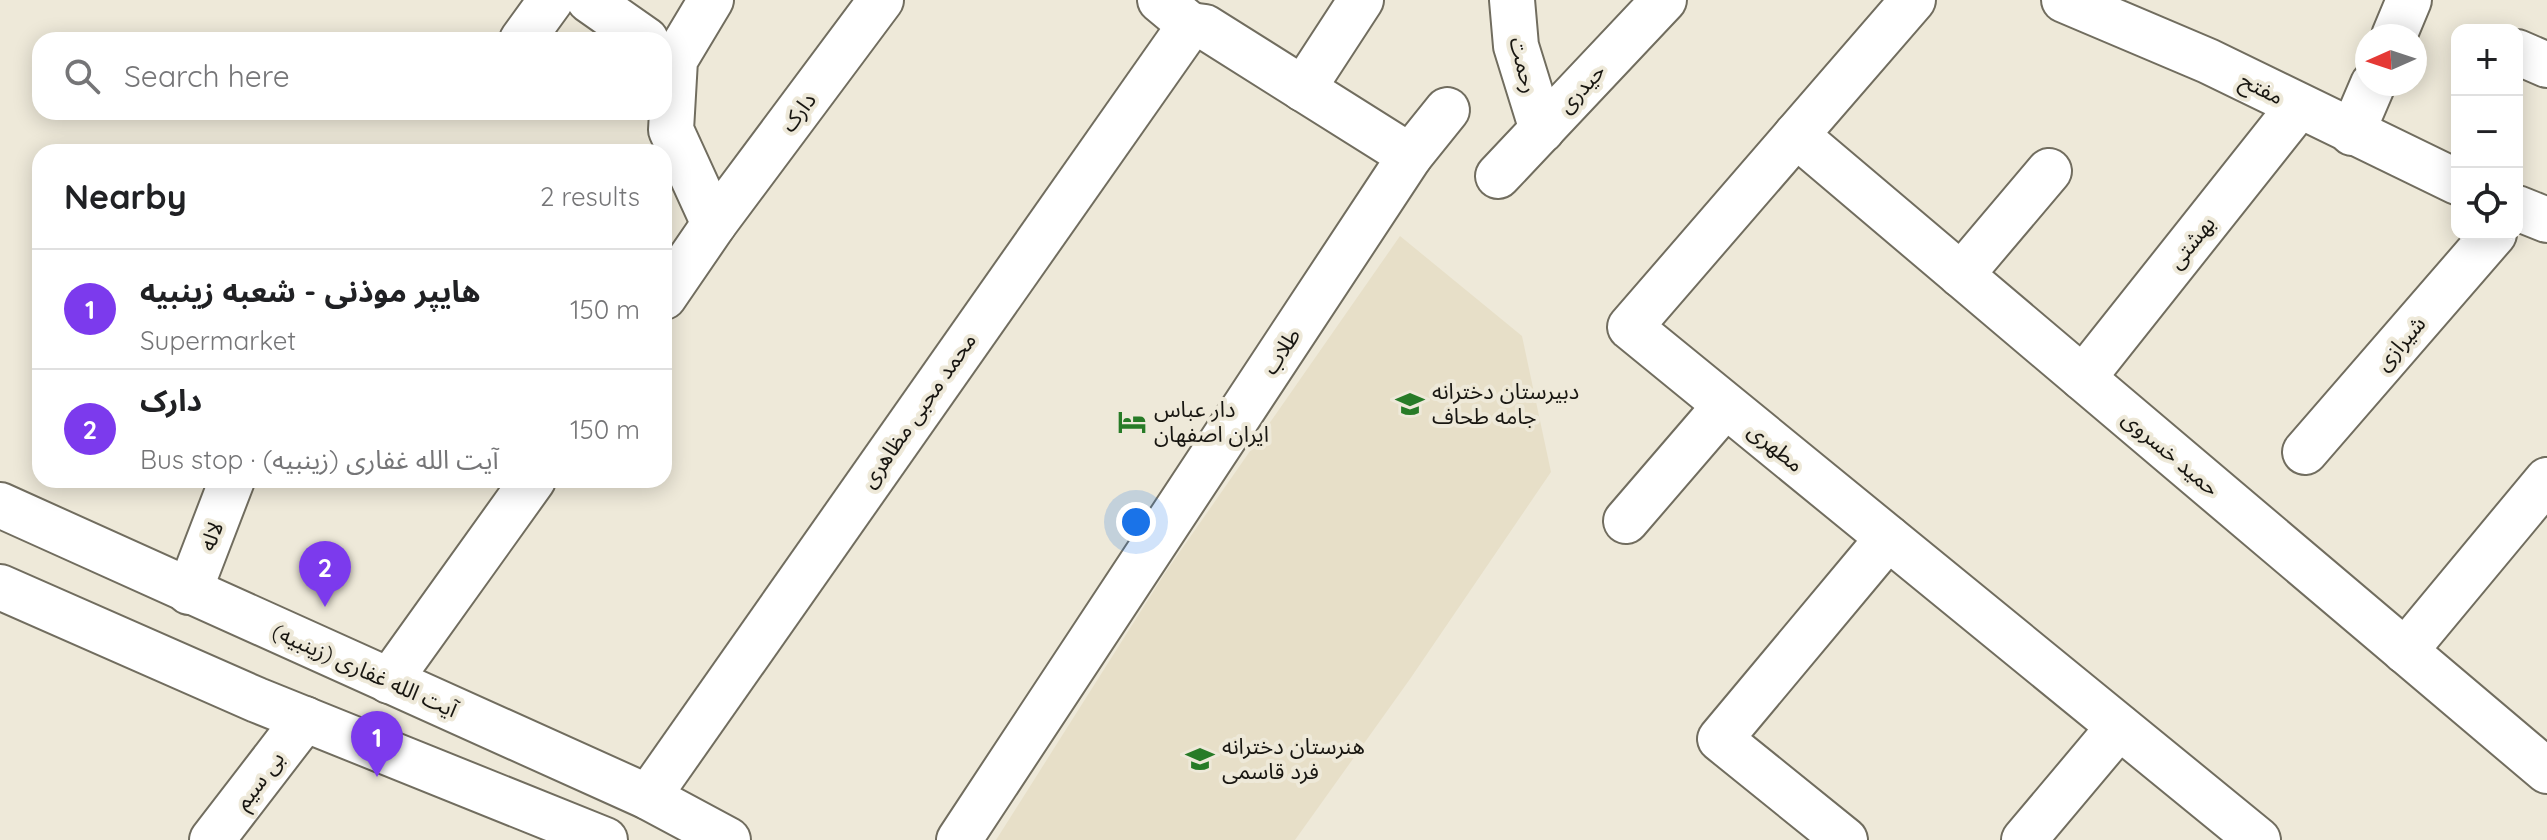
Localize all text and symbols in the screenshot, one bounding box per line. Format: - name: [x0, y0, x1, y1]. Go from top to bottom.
- north arrow: [2355, 24, 2427, 96]
- map controls: [2451, 24, 2523, 240]
- button: +: [2451, 24, 2523, 96]
- search box: [32, 32, 672, 120]
- street label: رحمت: [1504, 34, 1544, 96]
- icon: search: [60, 54, 104, 98]
- text: Search here: [124, 57, 290, 95]
- street label: حیدری: [1551, 57, 1611, 119]
- street label: مفتح: [2234, 66, 2288, 113]
- street label: دارک: [774, 87, 822, 137]
- button: −: [2451, 96, 2523, 168]
- button: locate: [2451, 168, 2523, 240]
- text: Nearby: [64, 175, 187, 218]
- text: 2 results: [540, 180, 640, 213]
- street label: بهشتی: [2161, 210, 2221, 274]
- text: هایپر موذنی - شعبه زینبیه: [140, 272, 480, 310]
- text: 1: [85, 293, 95, 326]
- text: 150 m: [570, 293, 640, 326]
- street label: شیرازی: [2369, 310, 2431, 376]
- street label: طلاب: [1256, 322, 1306, 380]
- text: Supermarket: [140, 324, 296, 357]
- street label: محمد محبی مظاهری: [854, 327, 982, 493]
- place label: دبیرستان دخترانه جامه طحاف: [1432, 377, 1579, 430]
- text: دارک: [140, 381, 202, 419]
- school or university icon: دبیرستان دخترانه جامه طحاف: [1395, 389, 1425, 419]
- place label: دار عباس ایران اصفهان: [1154, 395, 1269, 448]
- street label: حمید خسروی: [2117, 404, 2225, 502]
- hotel icon: دار عباس ایران اصفهان: [1117, 407, 1147, 437]
- text: 2: [83, 413, 97, 446]
- text: 150 m: [570, 413, 640, 446]
- street label: مطهری: [1742, 416, 1810, 478]
- text: Bus stop · آیت الله غفاری (زینبیه): [140, 443, 499, 476]
- your location: [1116, 502, 1156, 542]
- street label: لاله: [193, 517, 229, 555]
- pin: 2: [299, 541, 351, 607]
- street label: آیت الله غفاری (زینبیه): [268, 617, 463, 724]
- pin: 1: [351, 711, 403, 777]
- place label: هنرستان دخترانه فرد قاسمی: [1222, 732, 1365, 785]
- school or university icon: هنرستان دخترانه فرد قاسمی: [1185, 744, 1215, 774]
- street label: بی سیم: [228, 745, 292, 817]

